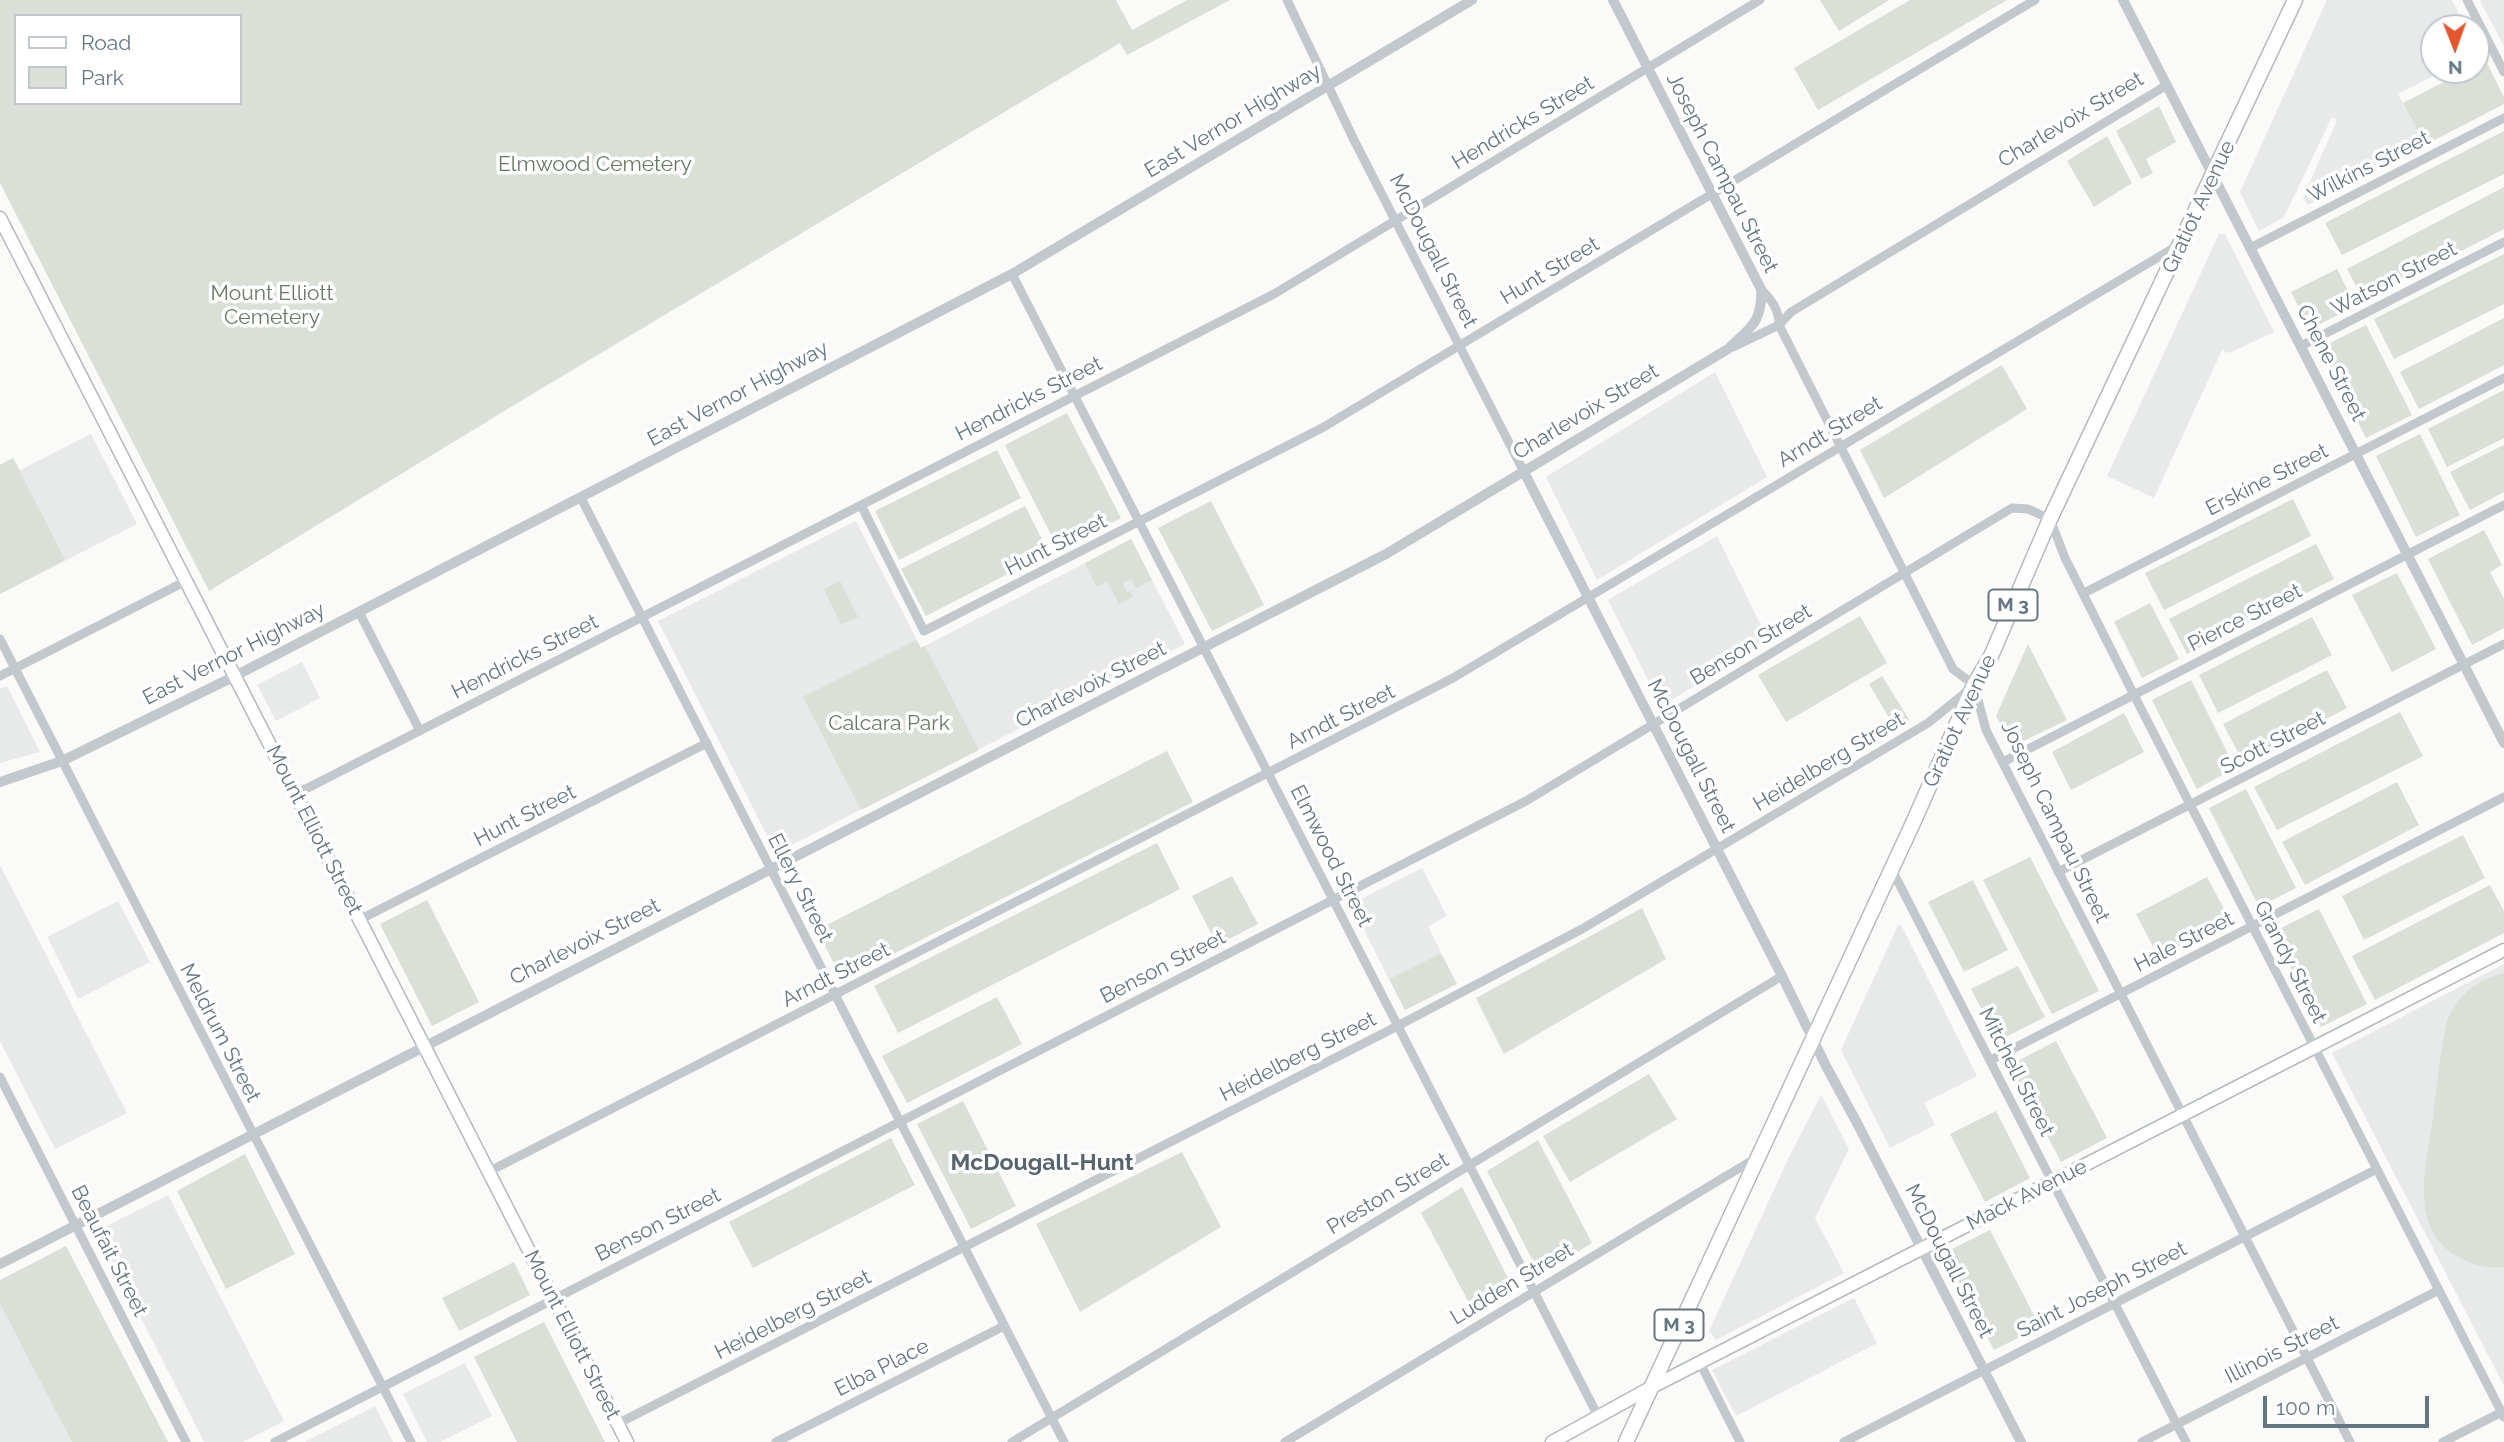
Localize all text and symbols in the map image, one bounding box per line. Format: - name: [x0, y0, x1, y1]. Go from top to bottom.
- legend: [14, 14, 242, 105]
- north arrow: [2420, 14, 2490, 84]
- text: Road: [81, 30, 131, 55]
- text: N: [2448, 57, 2463, 79]
- street label: East Vernor Highway: [1140, 58, 1326, 184]
- text: Park: [81, 65, 124, 90]
- street label: Charlevoix Street: [1994, 67, 2148, 173]
- street label: Joseph Campau Street: [1661, 69, 1783, 277]
- street label: Hendricks Street: [1447, 71, 1599, 175]
- street label: Wilkins Street: [2304, 125, 2434, 209]
- street label: Gratiot Avenue: [2157, 137, 2241, 277]
- park label: Elmwood Cemetery: [498, 152, 692, 178]
- street label: McDougall Street: [1383, 170, 1483, 332]
- street label: Hunt Street: [1496, 232, 1604, 310]
- street label: Watson Street: [2327, 237, 2461, 321]
- park label: Mount Elliott Cemetery: [211, 281, 333, 331]
- street label: Chene Street: [2291, 301, 2371, 425]
- street label: East Vernor Highway: [643, 336, 833, 452]
- street label: Hendricks Street: [951, 351, 1107, 447]
- street label: Charlevoix Street: [1509, 359, 1663, 465]
- street label: Arndt Street: [1773, 391, 1887, 473]
- street label: Erskine Street: [2202, 438, 2332, 522]
- street label: Hunt Street: [1001, 509, 1111, 581]
- street label: Pierce Street: [2184, 579, 2306, 657]
- road number: M 3: [1988, 590, 2038, 620]
- street label: East Vernor Highway: [139, 597, 329, 711]
- street label: Benson Street: [1686, 599, 1816, 691]
- street label: Hendricks Street: [447, 609, 603, 705]
- street label: Charlevoix Street: [1012, 636, 1170, 734]
- street label: Gratiot Avenue: [1918, 651, 2002, 791]
- street label: McDougall Street: [1641, 675, 1741, 837]
- street label: Arndt Street: [1283, 679, 1399, 755]
- street label: Scott Street: [2216, 706, 2330, 780]
- street label: Heidelberg Street: [1749, 707, 1909, 817]
- park label: Calcara Park: [828, 711, 950, 737]
- street label: Joseph Campau Street: [1995, 717, 2115, 927]
- street label: Mount Elliott Street: [260, 741, 368, 919]
- street label: Hunt Street: [470, 780, 580, 852]
- street label: Elmwood Street: [1284, 781, 1378, 931]
- street label: Ellery Street: [762, 829, 838, 947]
- street label: Charlevoix Street: [506, 893, 664, 991]
- street label: Grandy Street: [2248, 897, 2332, 1027]
- street label: Hale Street: [2130, 906, 2238, 978]
- street label: Benson Street: [1096, 925, 1230, 1009]
- street label: Arndt Street: [778, 937, 894, 1013]
- street label: Meldrum Street: [174, 960, 266, 1106]
- street label: Mitchell Street: [1973, 1003, 2059, 1141]
- street label: Heidelberg Street: [1216, 1007, 1380, 1107]
- street label: Preston Street: [1322, 1148, 1454, 1240]
- district label: McDougall-Hunt: [950, 1149, 1134, 1177]
- street label: Mack Avenue: [1963, 1154, 2091, 1236]
- street label: McDougall Street: [1899, 1180, 1999, 1342]
- street label: Beaufait Street: [65, 1181, 153, 1321]
- street label: Benson Street: [591, 1183, 725, 1267]
- street label: Saint Joseph Street: [2013, 1236, 2191, 1344]
- street label: Ludden Street: [1446, 1237, 1578, 1331]
- street label: Mount Elliott Street: [518, 1246, 626, 1424]
- street label: Heidelberg Street: [711, 1265, 875, 1365]
- road number: M 3: [1654, 1310, 1704, 1340]
- street label: Illinois Street: [2221, 1311, 2343, 1389]
- street label: Elba Place: [831, 1334, 933, 1402]
- scale bar: [2266, 1382, 2432, 1426]
- text: 100 m: [2276, 1395, 2335, 1420]

